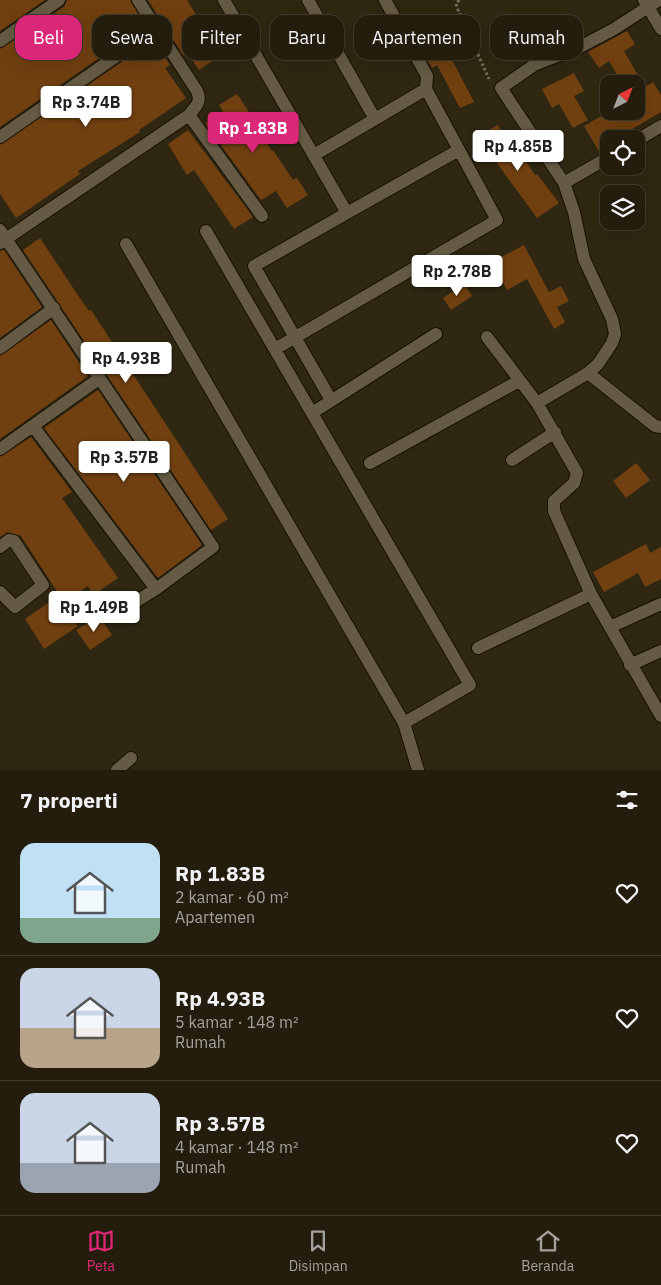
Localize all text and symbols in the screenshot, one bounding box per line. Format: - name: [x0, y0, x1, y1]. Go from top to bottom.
- chip: Beli: [15, 15, 82, 60]
- chip: Sewa: [92, 15, 172, 60]
- chip: Filter: [182, 15, 260, 60]
- chip: Baru: [270, 15, 344, 60]
- chip: Apartemen: [354, 15, 480, 60]
- chip: Rumah: [490, 15, 583, 60]
- north arrow: [600, 75, 645, 120]
- map controls: [600, 75, 645, 230]
- pin: Rp 3.74B: [34, 86, 138, 128]
- text: Rp 3.74B: [52, 92, 120, 112]
- pin: Rp 1.83B: [201, 112, 305, 154]
- text: Rp 1.83B: [219, 118, 287, 138]
- pin: Rp 4.85B: [466, 130, 570, 172]
- button: locate: [600, 130, 645, 175]
- text: Rp 4.85B: [484, 136, 552, 156]
- button: layers: [600, 185, 645, 230]
- pin: Rp 2.78B: [405, 254, 509, 297]
- text: Rp 2.78B: [423, 261, 491, 281]
- pin: Rp 4.93B: [74, 342, 178, 384]
- text: Rp 4.93B: [92, 348, 160, 368]
- pin: Rp 3.57B: [72, 440, 176, 483]
- text: Rp 3.57B: [90, 447, 158, 467]
- pin: Rp 1.49B: [42, 590, 146, 633]
- text: Rp 1.49B: [60, 597, 128, 617]
- text: 7 properti: [20, 786, 118, 814]
- icon: filters: [613, 786, 641, 814]
- text: Rp 1.83B: [175, 859, 265, 887]
- icon: home: [60, 863, 120, 923]
- icon: heart: [613, 879, 641, 907]
- text: 2 kamar · 60 m²: [175, 887, 289, 907]
- text: Apartemen: [175, 907, 255, 927]
- text: Rp 4.93B: [175, 984, 265, 1012]
- icon: home: [60, 988, 120, 1048]
- icon: heart: [613, 1004, 641, 1032]
- text: 5 kamar · 148 m²: [175, 1012, 299, 1032]
- text: Rumah: [175, 1032, 226, 1052]
- text: Rp 3.57B: [175, 1109, 265, 1137]
- icon: home: [60, 1113, 120, 1173]
- icon: heart: [613, 1129, 641, 1157]
- text: 4 kamar · 148 m²: [175, 1137, 299, 1157]
- text: Rumah: [175, 1157, 226, 1177]
- tab: Peta: [87, 1227, 115, 1275]
- tab: Disimpan: [289, 1227, 348, 1275]
- tab: Beranda: [521, 1227, 574, 1275]

